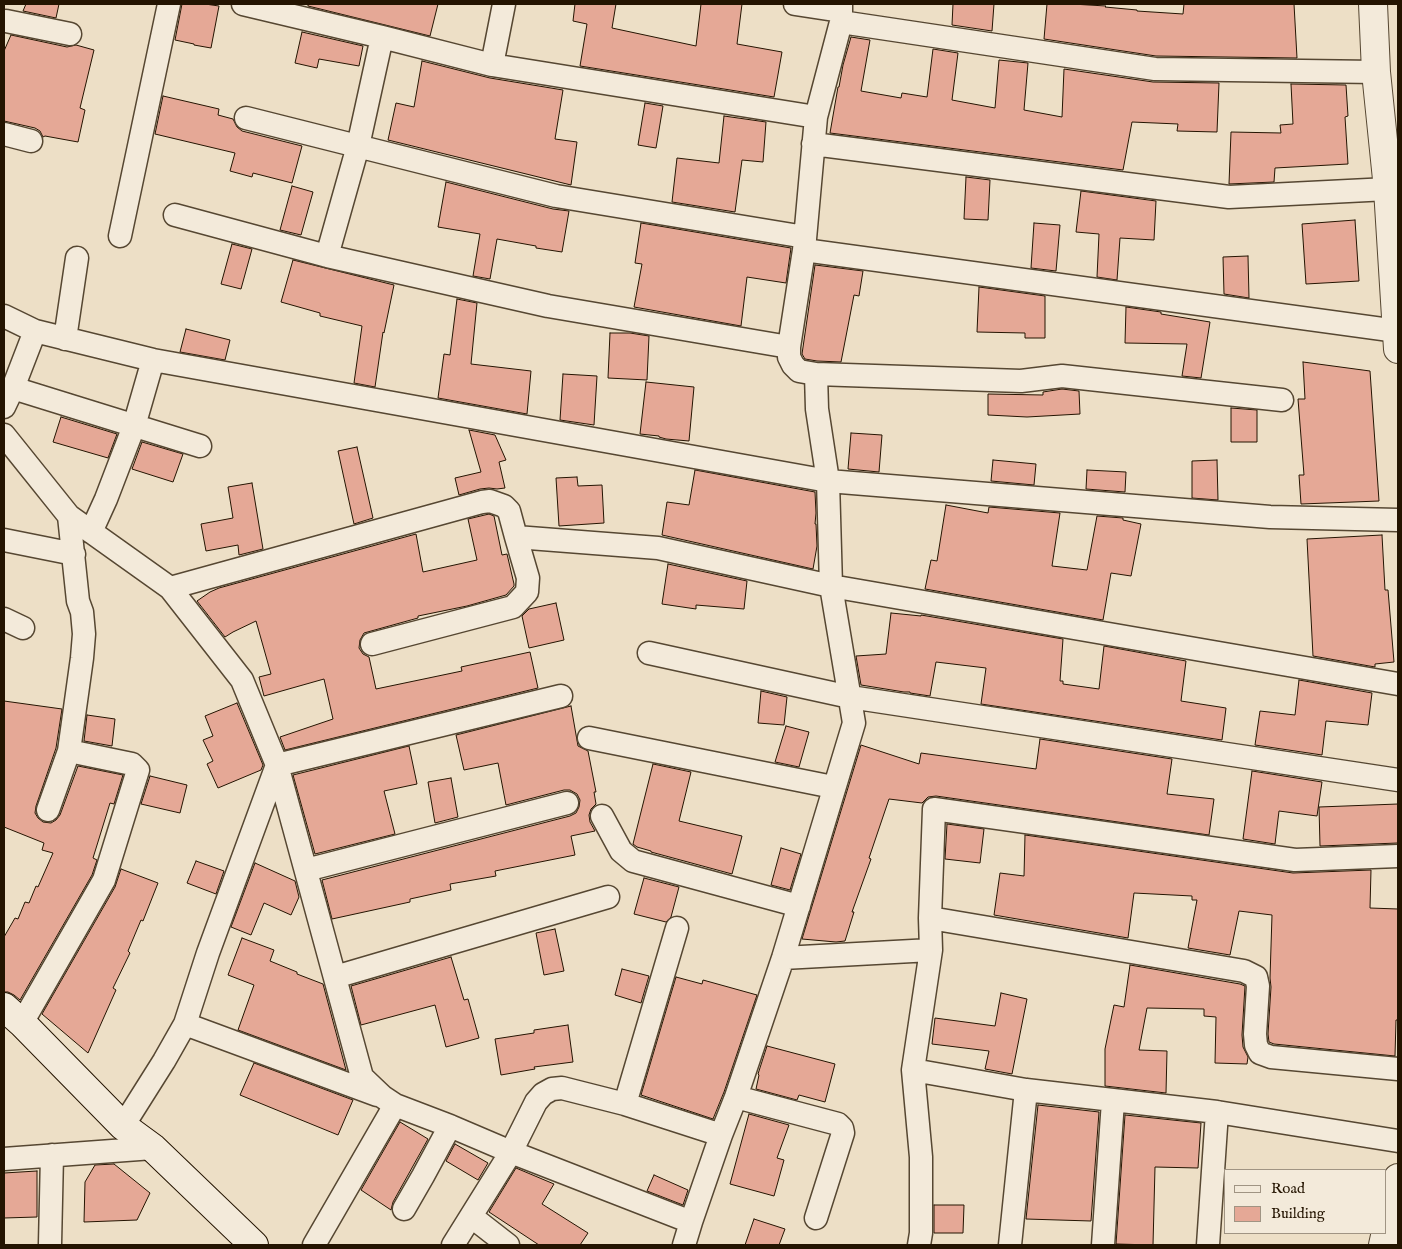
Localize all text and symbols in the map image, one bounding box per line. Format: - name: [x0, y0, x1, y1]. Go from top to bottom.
- legend: [1224, 1169, 1387, 1234]
- text: Road: [1271, 1179, 1305, 1198]
- text: Building: [1271, 1204, 1325, 1223]

